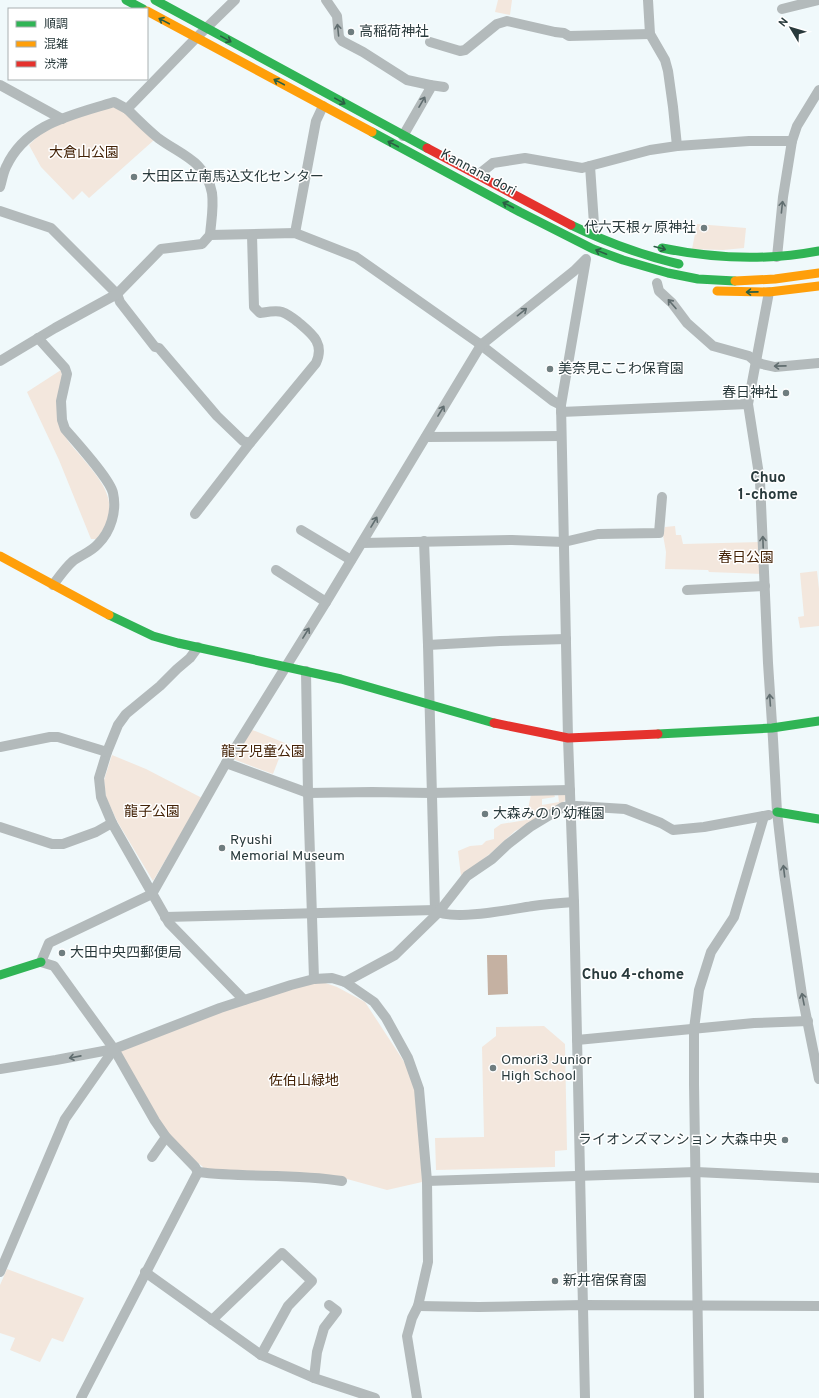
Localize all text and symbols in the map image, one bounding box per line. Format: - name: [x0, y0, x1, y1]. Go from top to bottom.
- legend: [8, 8, 148, 80]
- north arrow: [771, 8, 811, 48]
- text: N: [776, 15, 792, 30]
- one-way arrow: [158, 16, 170, 24]
- text: 順調: [44, 17, 68, 33]
- one-way arrow: [335, 24, 342, 37]
- place label: 高稲荷神社: [359, 24, 429, 41]
- marker: 高稲荷神社: [346, 27, 356, 37]
- one-way arrow: [220, 35, 232, 43]
- text: 混雑: [44, 37, 68, 53]
- text: 渋滞: [44, 57, 68, 73]
- one-way arrow: [273, 78, 285, 86]
- one-way arrow: [419, 96, 427, 108]
- one-way arrow: [334, 98, 346, 106]
- one-way arrow: [387, 140, 399, 147]
- park label: 大倉山公園: [49, 145, 119, 162]
- street label: Kannana dori: [437, 146, 519, 200]
- place label: 大田区立南馬込文化センター: [142, 169, 324, 186]
- marker: 大田区立南馬込文化センター: [129, 172, 139, 182]
- one-way arrow: [502, 201, 514, 208]
- one-way arrow: [778, 201, 786, 214]
- place label: 代六天根ヶ原神社: [584, 219, 696, 237]
- marker: 代六天根ヶ原神社: [699, 223, 709, 233]
- one-way arrow: [654, 244, 667, 252]
- one-way arrow: [595, 248, 607, 256]
- one-way arrow: [746, 288, 759, 296]
- one-way arrow: [668, 299, 677, 309]
- one-way arrow: [517, 308, 528, 316]
- place label: 美奈見ここわ保育園: [558, 361, 684, 378]
- one-way arrow: [774, 362, 787, 370]
- marker: 美奈見ここわ保育園: [545, 364, 555, 374]
- place label: 春日神社: [722, 385, 778, 402]
- marker: 春日神社: [781, 388, 791, 398]
- one-way arrow: [438, 405, 446, 417]
- district label: Chuo 1-chome: [738, 469, 798, 505]
- one-way arrow: [370, 516, 378, 528]
- one-way arrow: [760, 536, 767, 549]
- park label: 春日公園: [718, 550, 774, 567]
- one-way arrow: [303, 627, 311, 639]
- one-way arrow: [766, 693, 773, 706]
- park label: 龍子児童公園: [221, 744, 305, 761]
- park label: 龍子公園: [124, 804, 180, 821]
- place label: 大森みのり幼稚園: [493, 806, 605, 823]
- marker: 大森みのり幼稚園: [480, 809, 490, 819]
- place label: Ryushi Memorial Museum: [230, 832, 345, 865]
- marker: Ryushi Memorial Museum: [217, 843, 227, 853]
- one-way arrow: [780, 865, 788, 878]
- place label: 大田中央四郵便局: [70, 945, 182, 962]
- marker: 大田中央四郵便局: [57, 948, 67, 958]
- district label: Chuo 4-chome: [582, 966, 684, 985]
- one-way arrow: [799, 993, 807, 1006]
- place label: Omori3 Junior High School: [501, 1052, 593, 1085]
- one-way arrow: [69, 1053, 82, 1061]
- marker: Omori3 Junior High School: [488, 1063, 498, 1073]
- park label: 佐伯山緑地: [269, 1073, 339, 1090]
- place label: ライオンズマンション 大森中央: [578, 1131, 777, 1149]
- marker: ライオンズマンション 大森中央: [780, 1135, 790, 1145]
- place label: 新井宿保育園: [563, 1272, 647, 1290]
- marker: 新井宿保育園: [550, 1276, 560, 1286]

